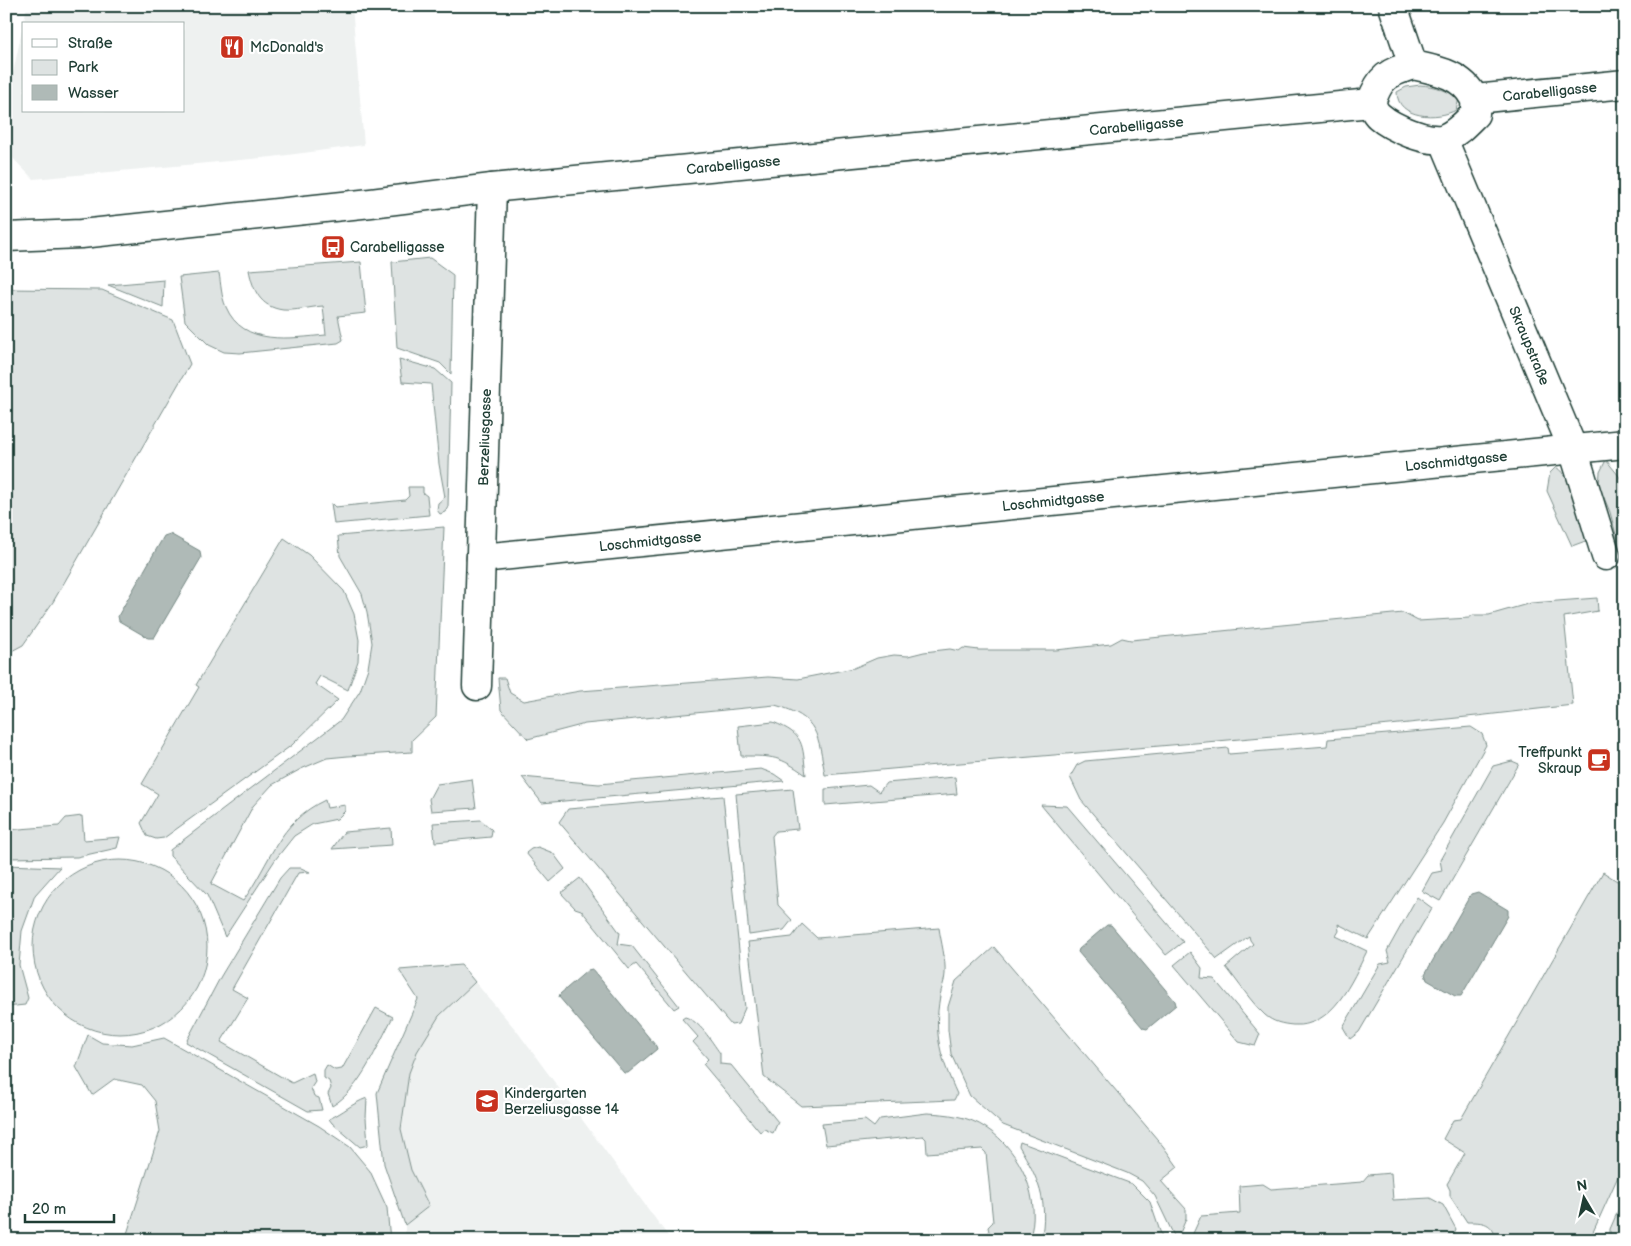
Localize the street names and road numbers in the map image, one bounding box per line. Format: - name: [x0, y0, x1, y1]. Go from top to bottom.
- street label: Carabelligasse: [1502, 78, 1598, 105]
- street label: Carabelligasse: [1088, 113, 1184, 139]
- street label: Carabelligasse: [685, 152, 781, 178]
- street label: Skraupstraße: [1506, 304, 1554, 388]
- street label: Berzeliusgasse: [475, 388, 494, 486]
- street label: Loschmidtgasse: [1404, 447, 1508, 474]
- street label: Loschmidtgasse: [1001, 487, 1105, 515]
- street label: Loschmidtgasse: [598, 528, 702, 555]

